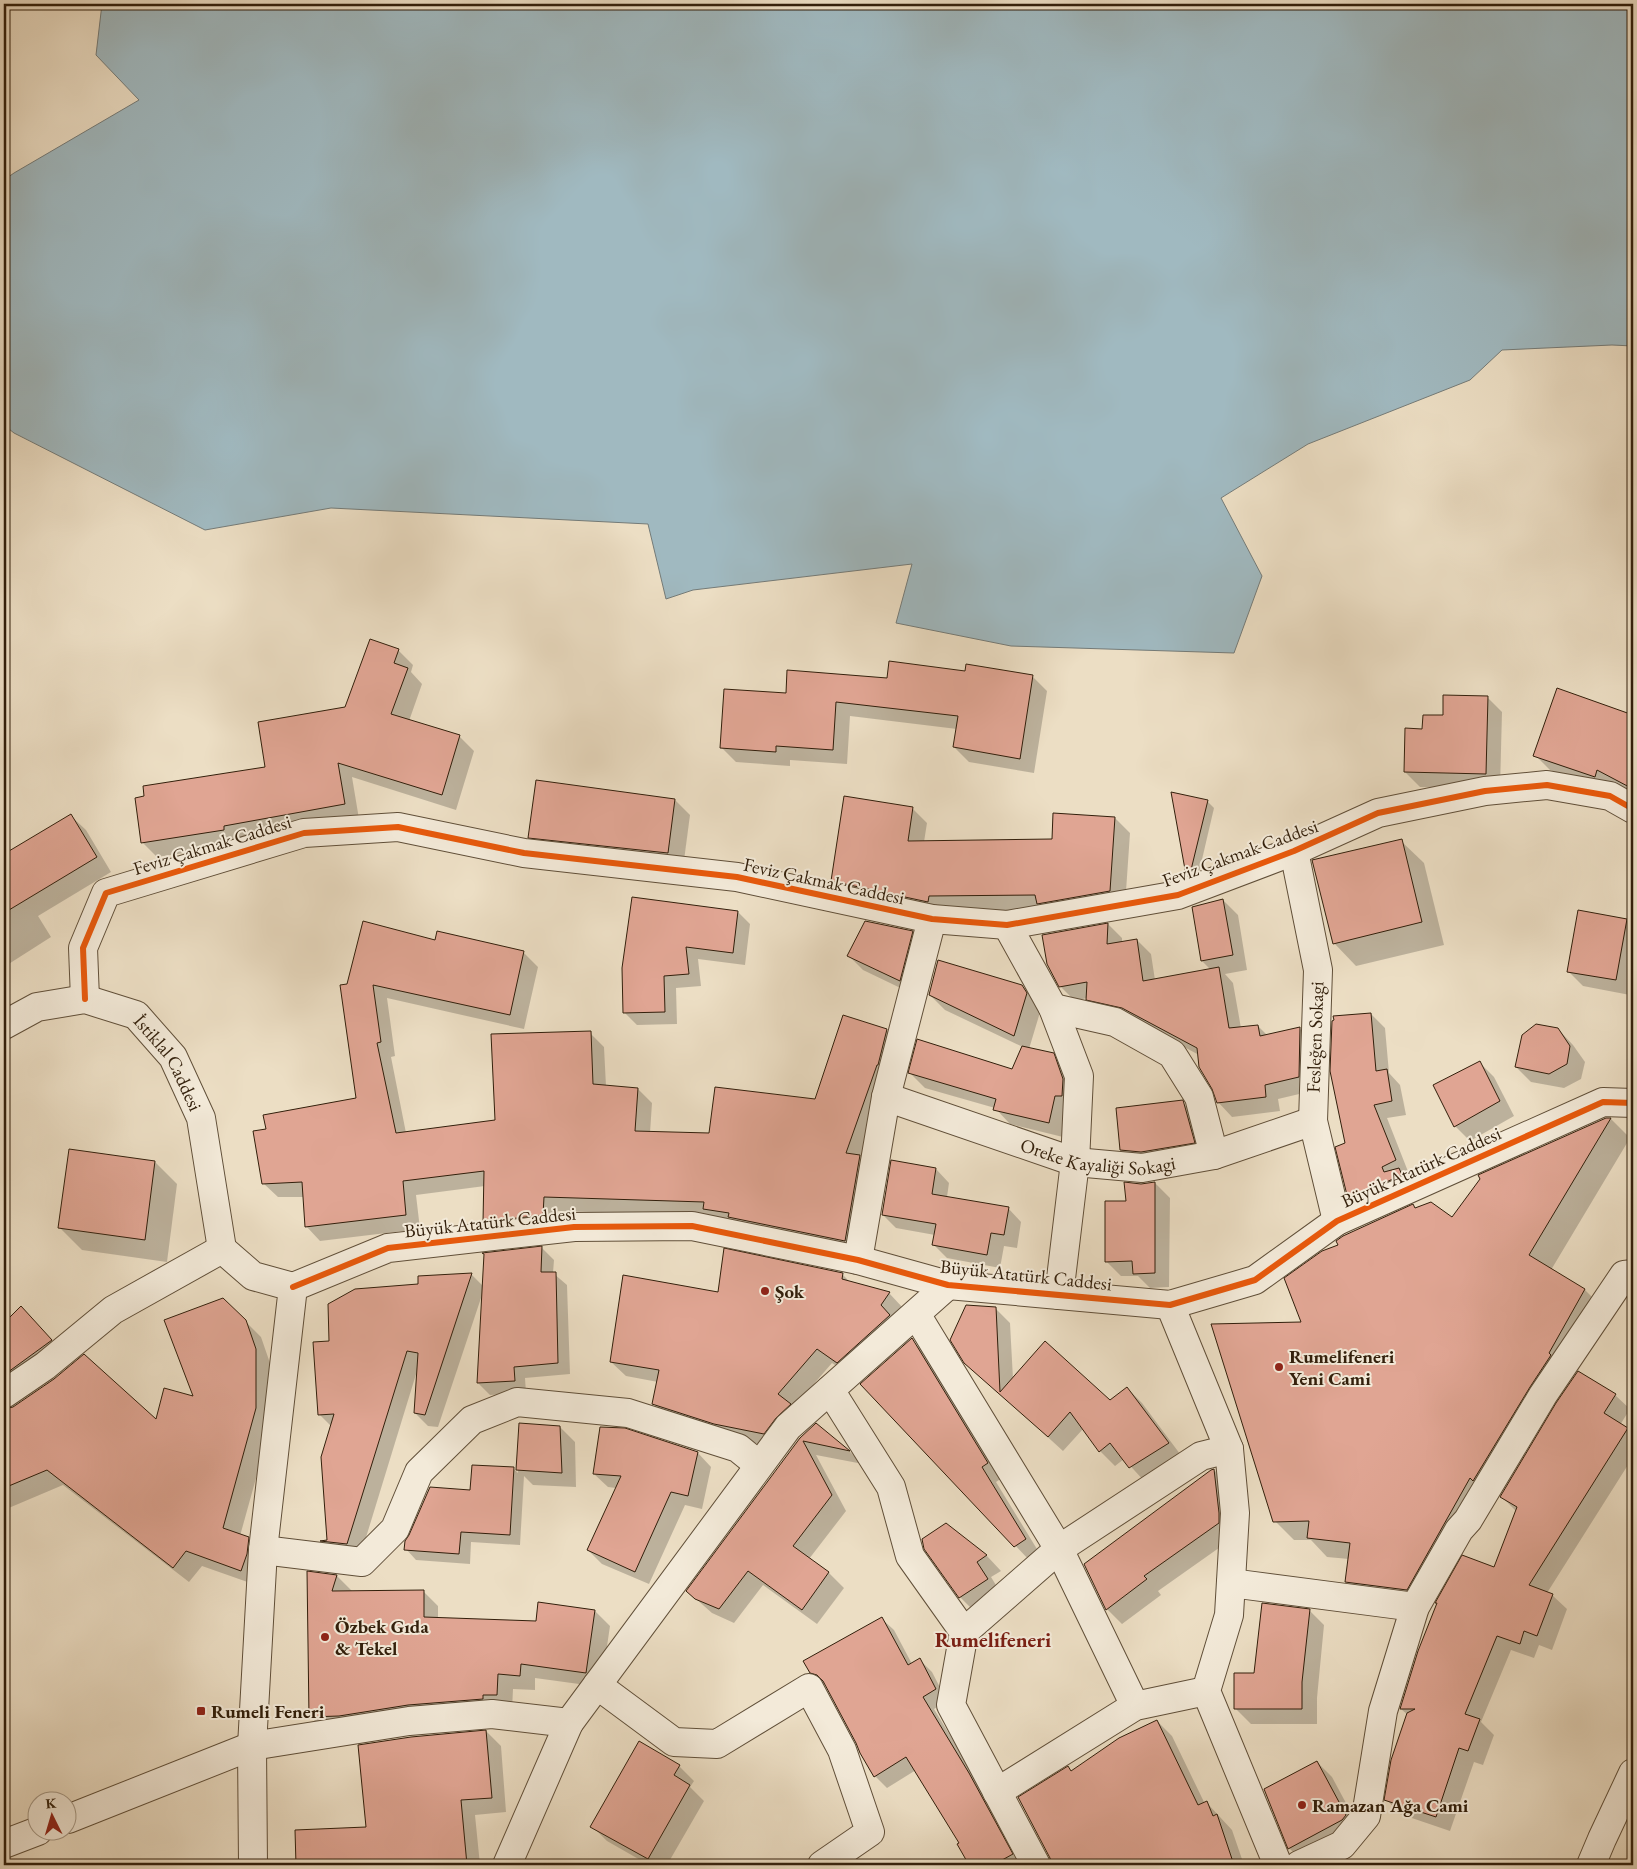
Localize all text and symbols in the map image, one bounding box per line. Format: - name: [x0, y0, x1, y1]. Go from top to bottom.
- street label: Feviz Çakmak Caddesi: [130, 809, 294, 881]
- street label: Feviz Çakmak Caddesi: [1159, 813, 1322, 893]
- street label: Feviz Çakmak Caddesi: [741, 852, 907, 910]
- street label: Fesleğen Sokagi: [1301, 980, 1329, 1093]
- street label: İstiklal Caddesi: [128, 1009, 209, 1115]
- street label: Büyük Atatürk Caddesi: [1337, 1120, 1505, 1213]
- street label: Oreke Kayaliği Sokagi: [1017, 1132, 1178, 1181]
- street label: Büyük Atatürk Caddesi: [403, 1201, 577, 1243]
- street label: Büyük Atatürk Caddesi: [939, 1254, 1113, 1296]
- place label: Şok: [775, 1279, 805, 1304]
- marker: Şok: [759, 1285, 771, 1297]
- place label: Rumelifeneri Yeni Cami: [1289, 1344, 1395, 1391]
- marker: Rumelifeneri Yeni Cami: [1273, 1361, 1285, 1373]
- place label: Özbek Gıda & Tekel: [335, 1614, 429, 1661]
- district label: Rumelifeneri: [935, 1626, 1051, 1653]
- marker: Özbek Gıda & Tekel: [319, 1631, 331, 1643]
- place label: Rumeli Feneri: [211, 1699, 325, 1724]
- marker: Rumeli Feneri: [195, 1705, 207, 1717]
- north arrow: [28, 1792, 78, 1842]
- place label: Ramazan Ağa Cami: [1312, 1793, 1469, 1818]
- text: K: [45, 1794, 57, 1812]
- marker: Ramazan Ağa Cami: [1296, 1799, 1308, 1811]

